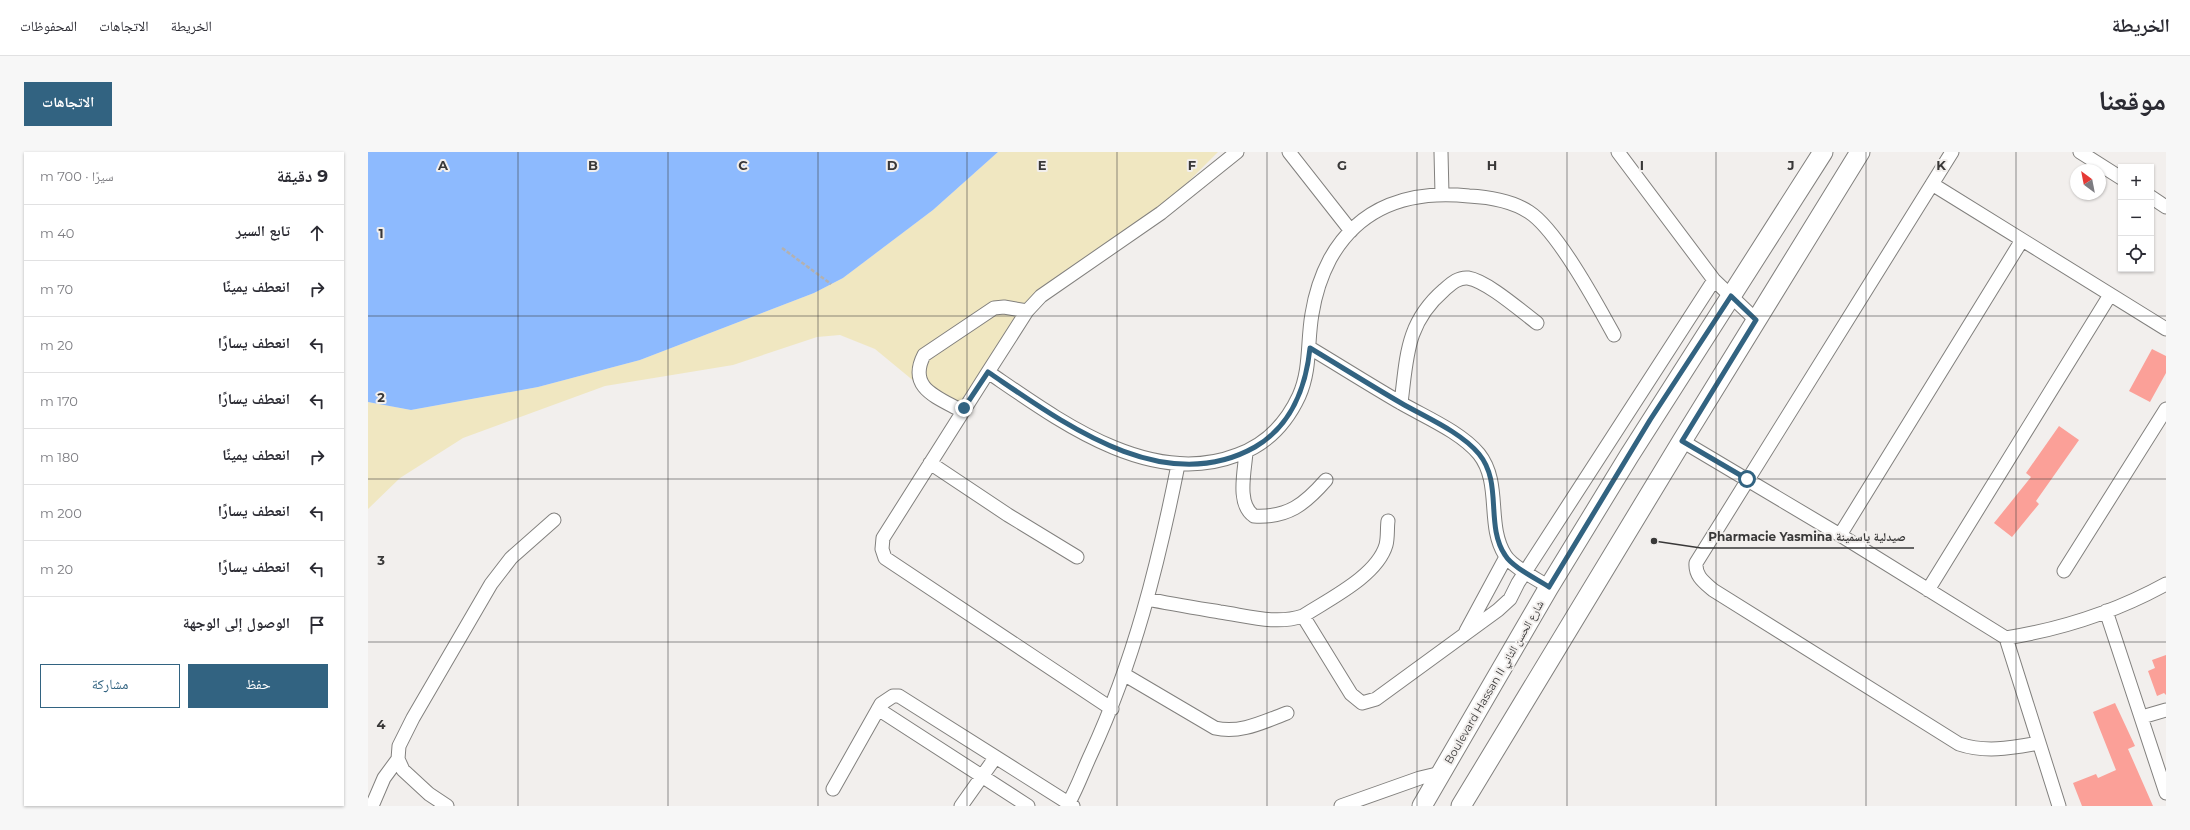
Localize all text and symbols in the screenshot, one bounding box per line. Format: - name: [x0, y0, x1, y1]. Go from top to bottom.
- text: الخريطة: [2112, 14, 2170, 37]
- text: المحفوظات: [20, 17, 77, 35]
- text: الاتجاهات: [99, 17, 149, 35]
- text: الخريطة: [171, 17, 212, 35]
- button: الاتجاهات: [24, 82, 112, 126]
- text: موقعنا: [2098, 83, 2166, 117]
- text: A: [437, 157, 449, 173]
- text: B: [588, 157, 598, 173]
- text: C: [738, 157, 748, 173]
- text: D: [887, 157, 898, 173]
- text: E: [1038, 157, 1047, 173]
- text: F: [1188, 157, 1196, 173]
- text: G: [1337, 157, 1347, 173]
- text: H: [1487, 157, 1497, 173]
- text: I: [1640, 157, 1644, 173]
- text: J: [1786, 157, 1795, 173]
- text: K: [1936, 157, 1946, 173]
- north arrow: [2070, 164, 2106, 200]
- map controls: [2118, 164, 2154, 272]
- button: +: [2118, 164, 2154, 200]
- text: 9 دقيقة: [277, 166, 328, 186]
- text: سيرًا · 700 m: [40, 168, 113, 184]
- button: −: [2118, 200, 2154, 236]
- text: تابع السير: [236, 221, 290, 240]
- icon: ahead: [306, 222, 328, 244]
- text: 40 m: [40, 225, 74, 241]
- text: 1: [378, 225, 384, 241]
- button: locate: [2118, 236, 2154, 272]
- text: انعطف يمينًا: [222, 277, 290, 296]
- icon: right: [306, 278, 328, 300]
- text: 70 m: [40, 281, 73, 297]
- text: انعطف يسارًا: [218, 333, 290, 352]
- icon: left: [306, 334, 328, 356]
- text: 20 m: [40, 337, 73, 353]
- text: انعطف يسارًا: [218, 389, 290, 408]
- text: 2: [377, 389, 385, 405]
- icon: left: [306, 390, 328, 412]
- text: 170 m: [40, 393, 78, 409]
- route end: [955, 399, 973, 417]
- text: انعطف يمينًا: [222, 445, 290, 464]
- icon: right: [306, 446, 328, 468]
- text: 180 m: [40, 449, 79, 465]
- route start: [1738, 470, 1756, 488]
- text: انعطف يسارًا: [218, 501, 290, 520]
- icon: left: [306, 502, 328, 524]
- text: 200 m: [40, 505, 82, 521]
- callout: Pharmacie Yasmina صيدلية ياسمينة: [1701, 524, 1914, 548]
- text: Pharmacie Yasmina صيدلية ياسمينة: [1708, 529, 1906, 544]
- text: 3: [376, 552, 385, 568]
- text: انعطف يسارًا: [218, 557, 290, 576]
- icon: left: [306, 558, 328, 580]
- text: 20 m: [40, 561, 73, 577]
- street label: Boulevard Hassan II شارع الحسن الثاني: [1441, 598, 1548, 767]
- text: الوصول إلى الوجهة: [183, 613, 290, 632]
- icon: arrive: [306, 614, 328, 636]
- button: مشاركة: [40, 664, 180, 708]
- button: حفظ: [188, 664, 328, 708]
- text: 4: [377, 716, 386, 732]

